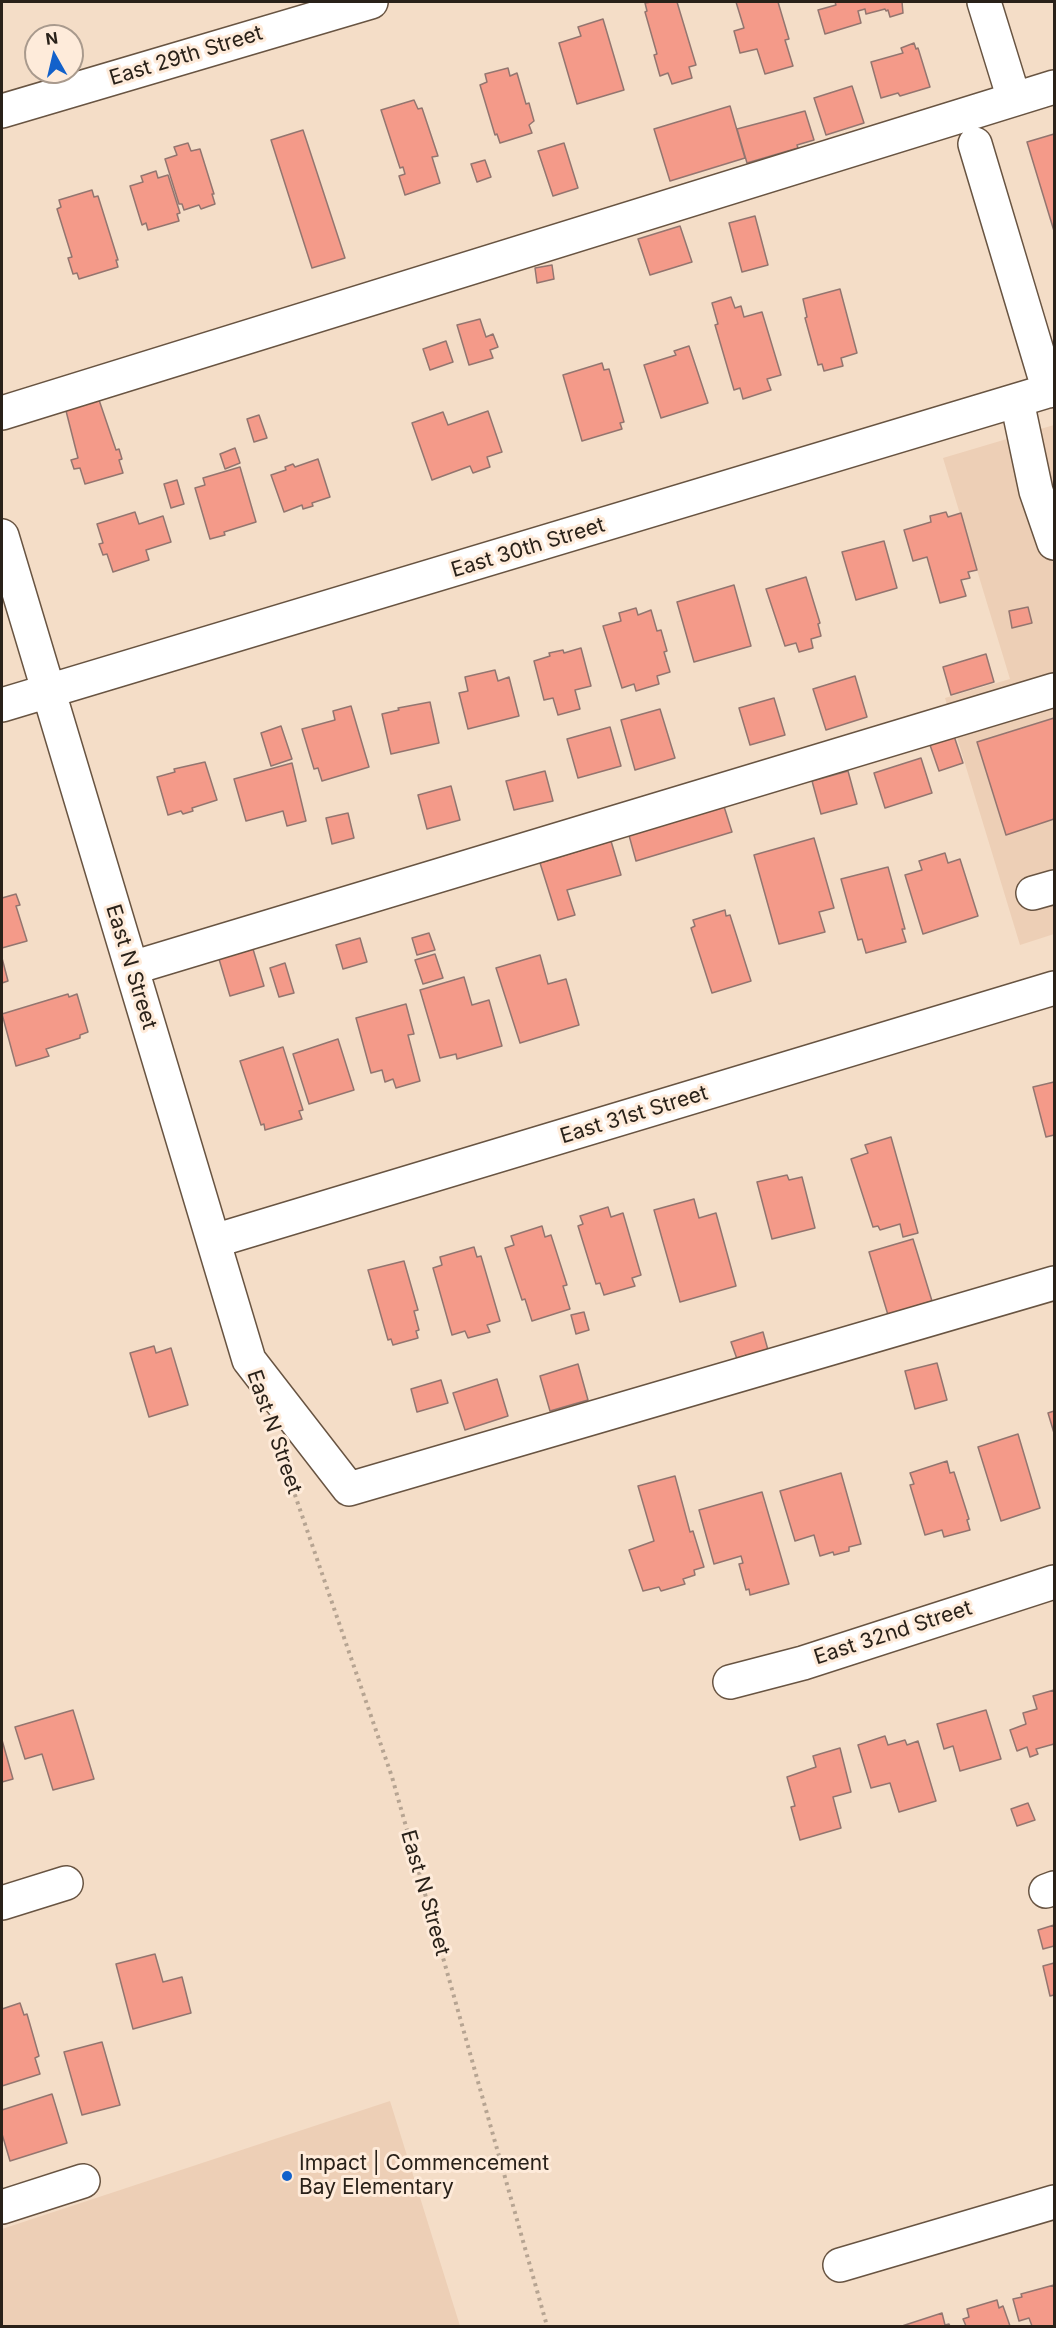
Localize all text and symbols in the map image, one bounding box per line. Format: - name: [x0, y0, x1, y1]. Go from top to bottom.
- street label: East 29th Street: [106, 21, 266, 91]
- north arrow: [24, 24, 84, 84]
- text: N: [44, 27, 59, 49]
- street label: East 30th Street: [448, 513, 608, 583]
- street label: East N Street: [100, 902, 162, 1032]
- street label: East 31st Street: [557, 1081, 711, 1149]
- street label: East N Street: [241, 1367, 307, 1497]
- street label: East 32nd Street: [811, 1596, 975, 1670]
- street label: East N Street: [395, 1827, 455, 1959]
- place label: Impact | Commencement Bay Elementary: [299, 2151, 549, 2201]
- marker: Impact | Commencement Bay Elementary: [280, 2169, 294, 2183]

